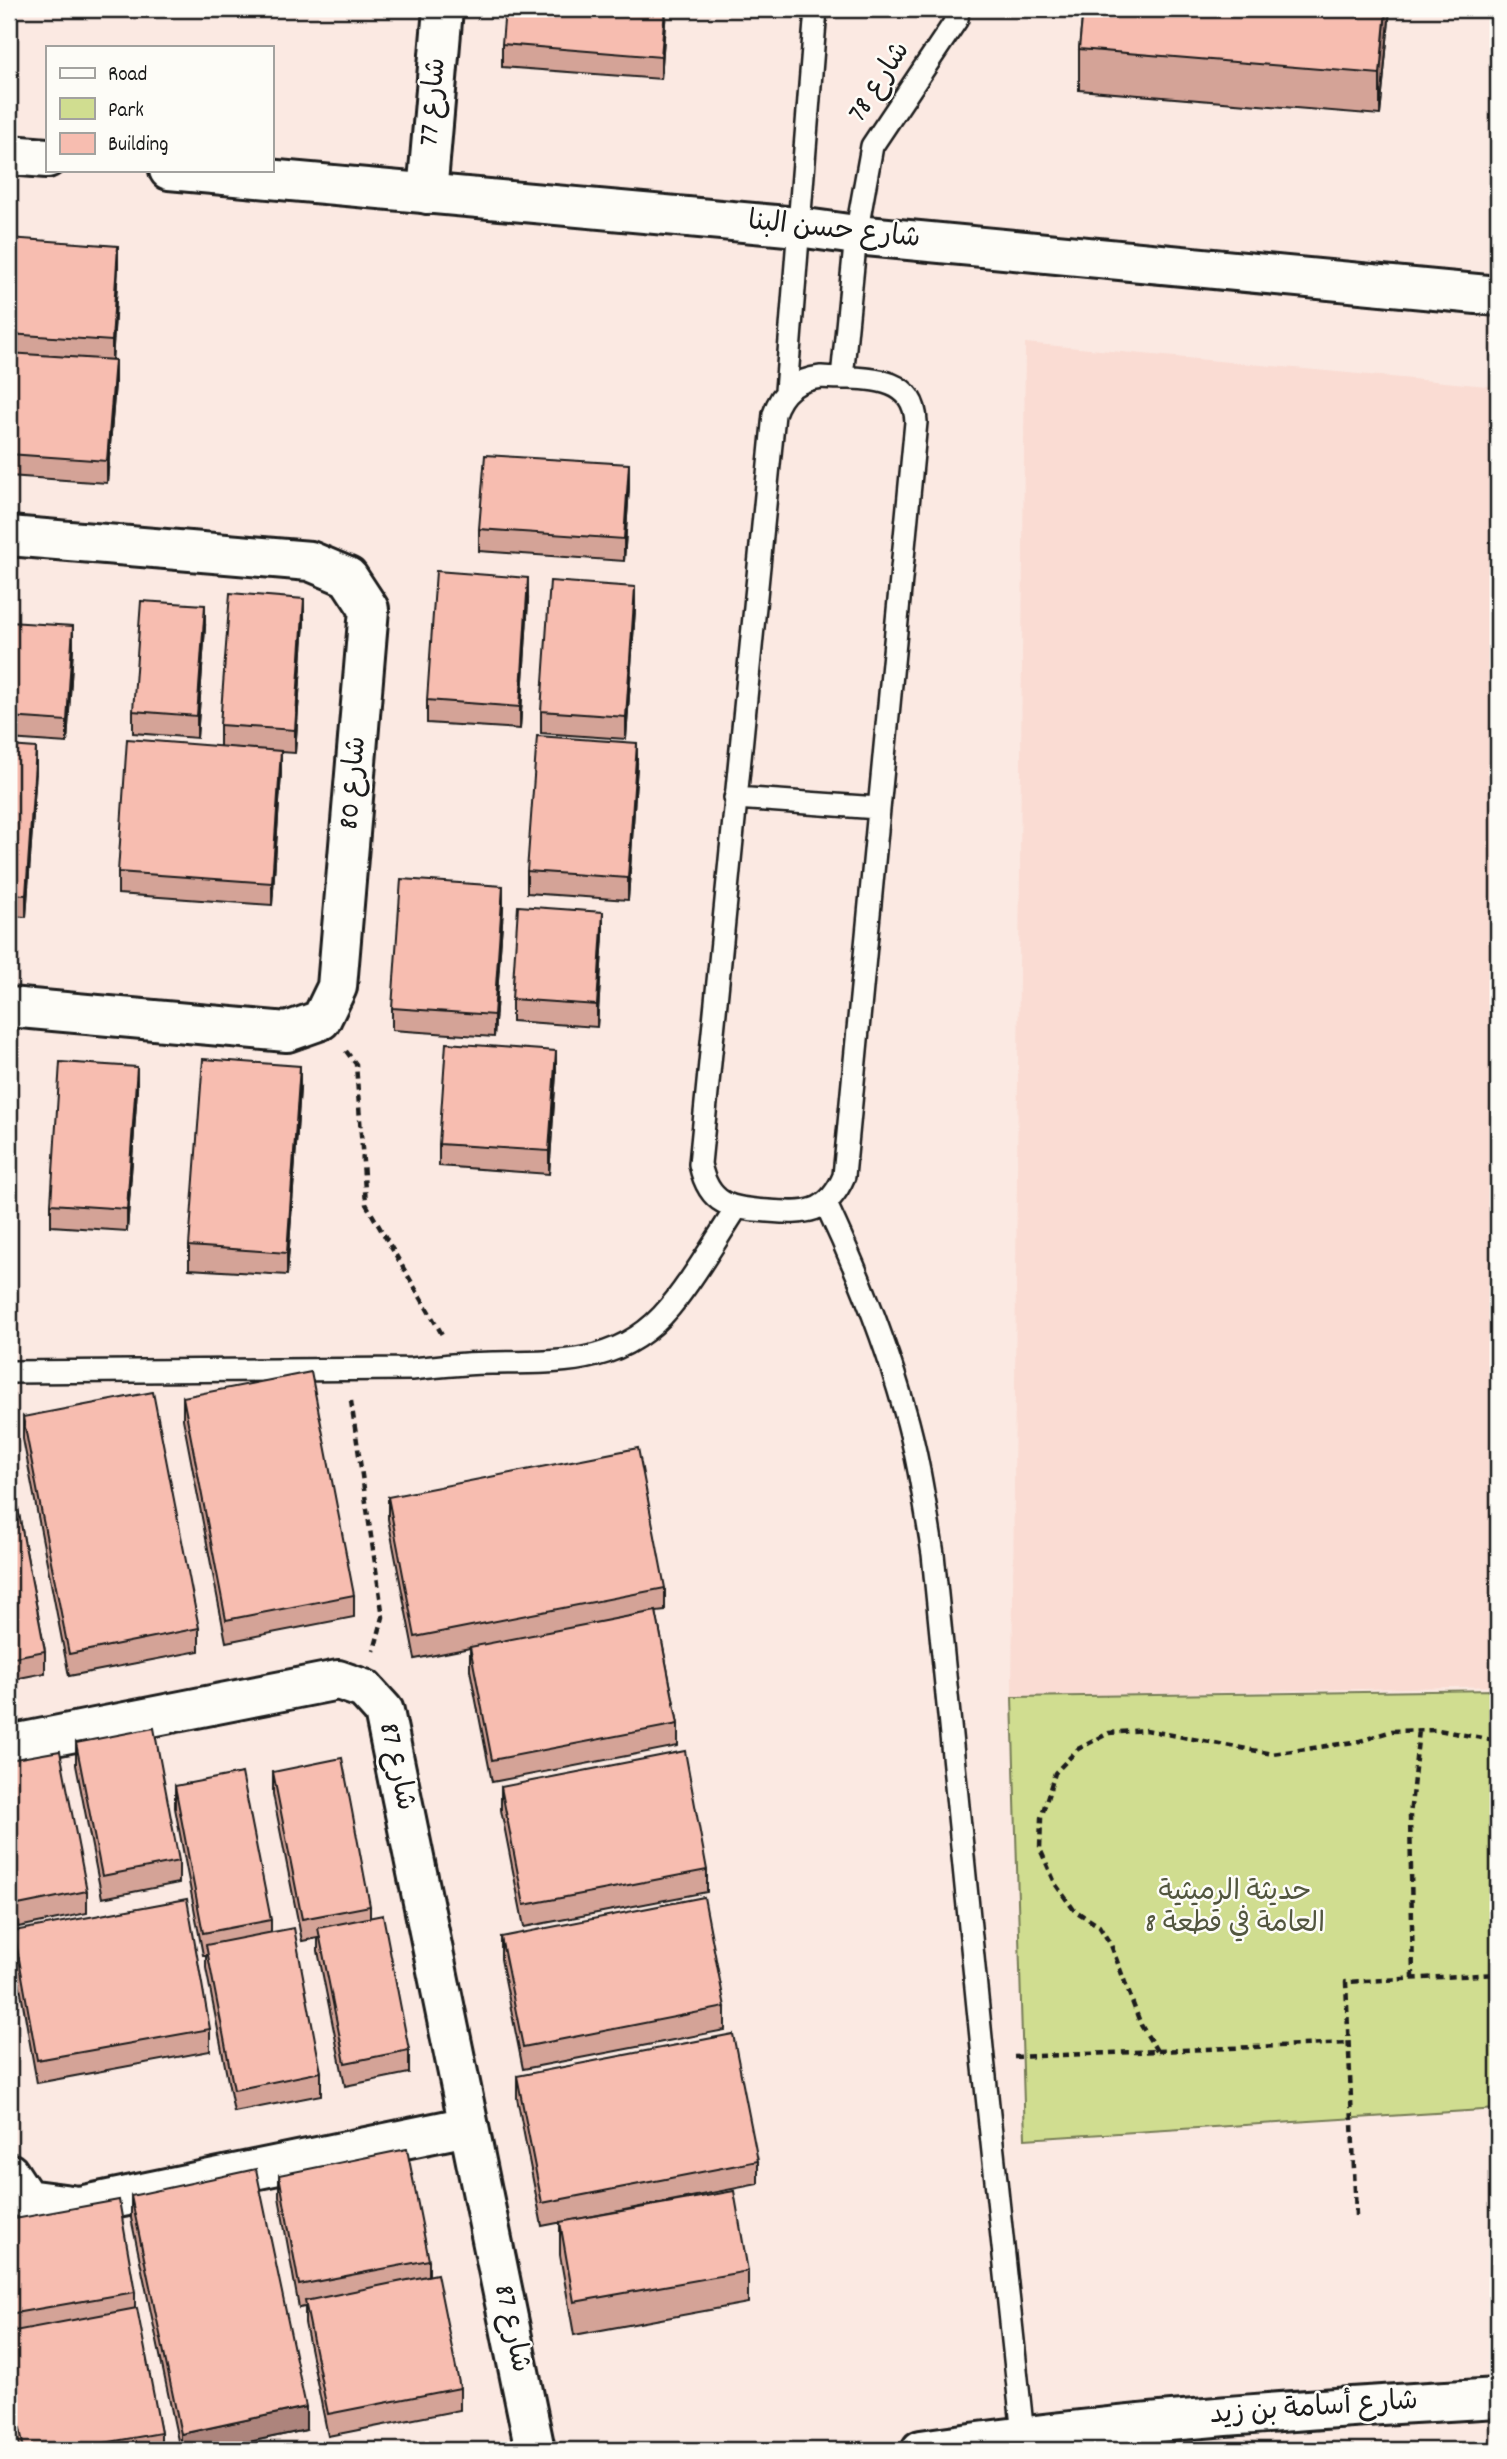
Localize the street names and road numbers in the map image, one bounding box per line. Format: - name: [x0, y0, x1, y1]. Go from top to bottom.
- street label: شارع 78: [840, 35, 922, 131]
- street label: شارع 77: [411, 56, 459, 148]
- street label: شارع حسن البنا: [746, 203, 922, 261]
- street label: شارع 80: [331, 735, 379, 831]
- street label: شارع 87: [366, 1719, 424, 1815]
- street label: شارع 87: [481, 2281, 539, 2377]
- street label: شارع أسامة بن زيد: [1208, 2383, 1420, 2437]

